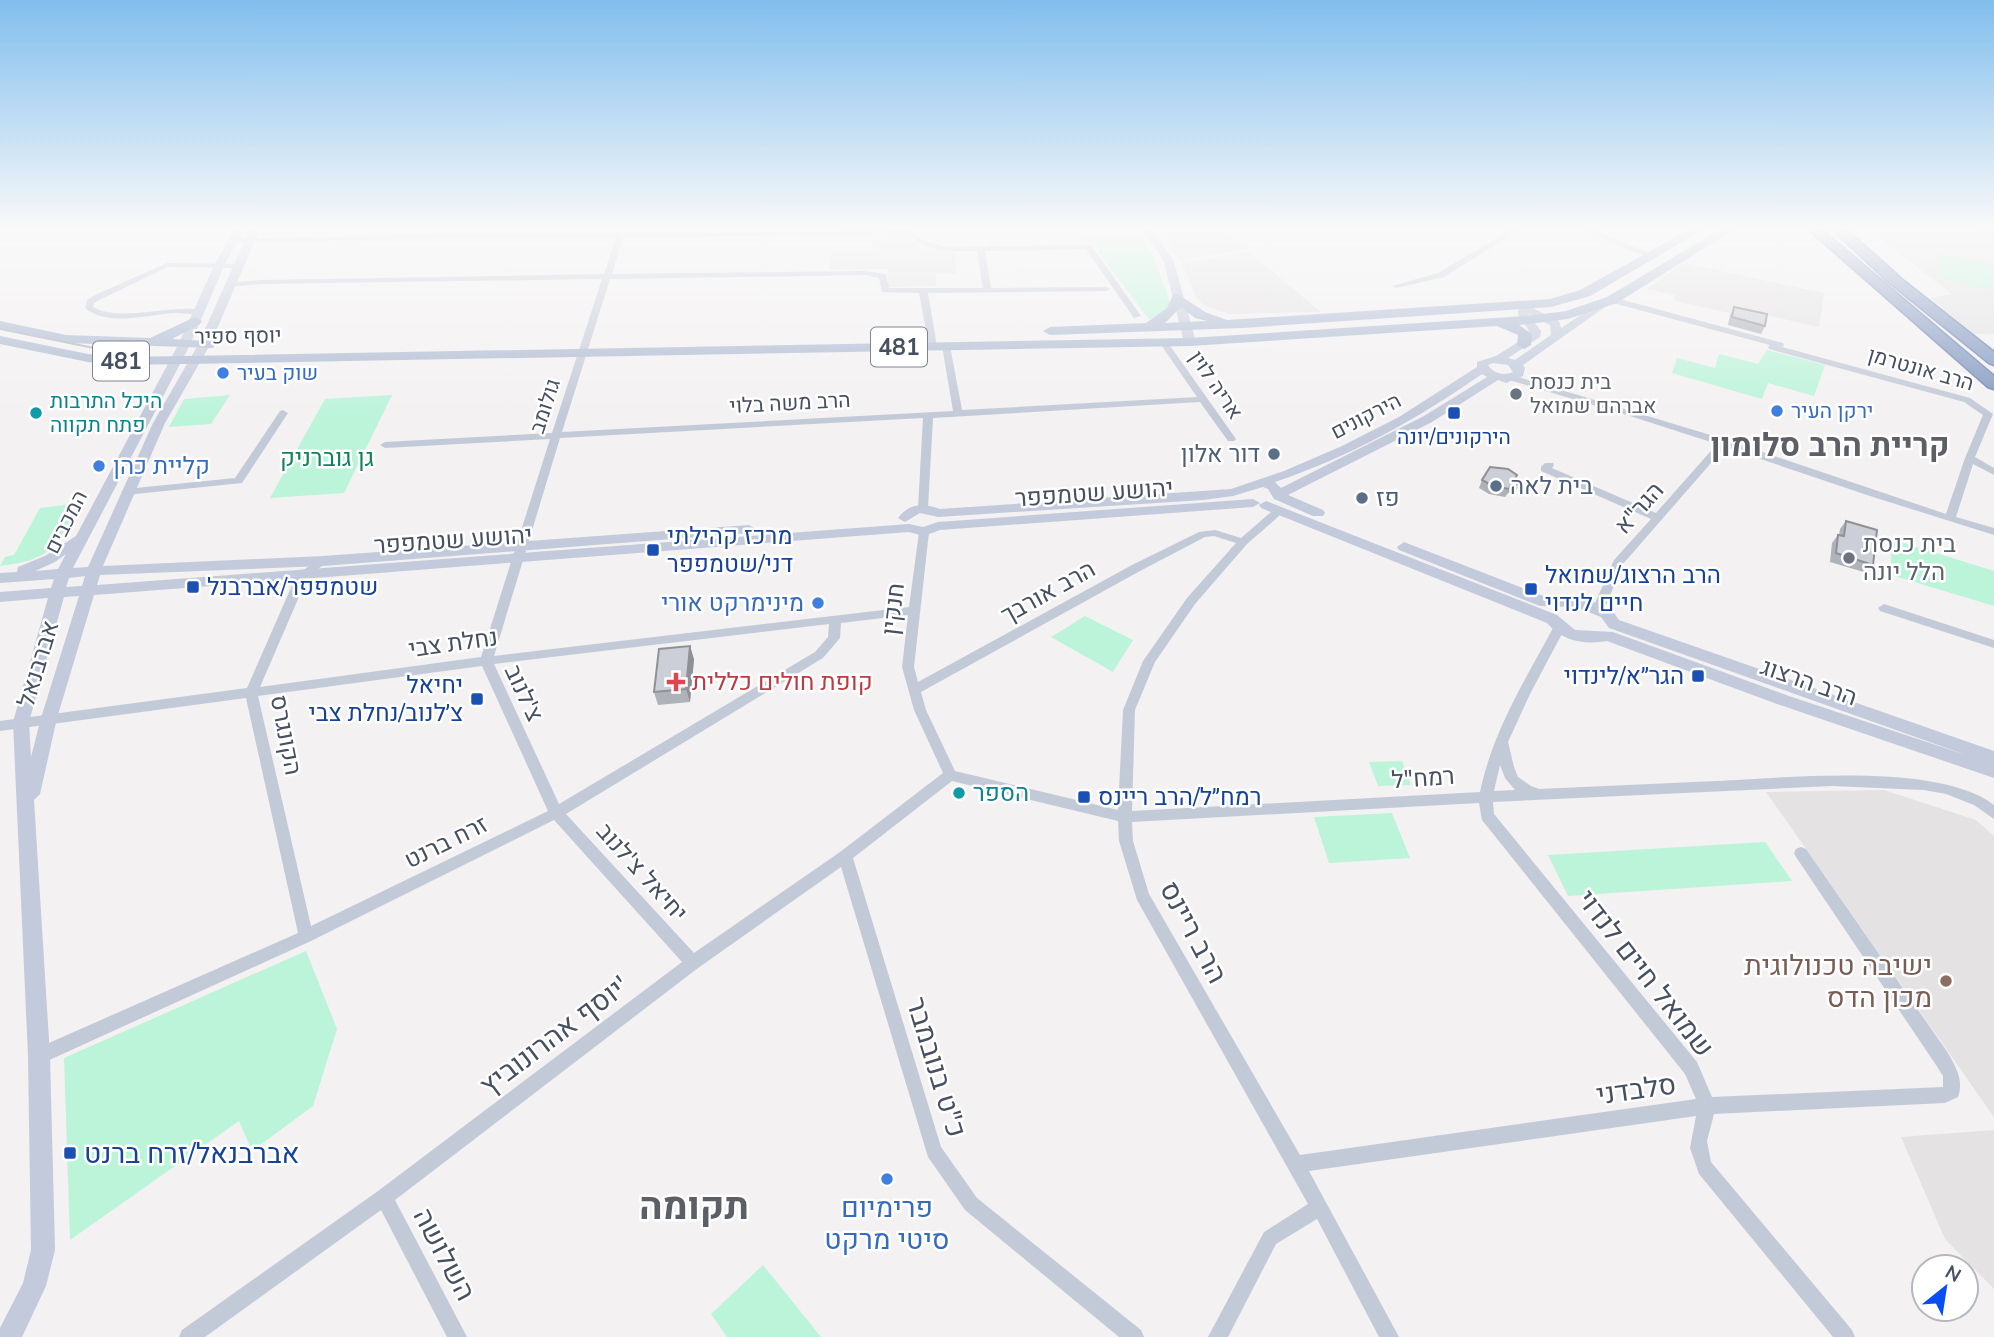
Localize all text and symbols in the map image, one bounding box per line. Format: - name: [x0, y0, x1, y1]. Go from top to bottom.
- street label: יוסף ספיר: [194, 321, 282, 351]
- road number: 481: [871, 328, 927, 366]
- street label: הרב אונטרמן: [1865, 341, 1977, 397]
- road number: 481: [93, 342, 149, 380]
- street label: אריה לוין: [1183, 345, 1249, 425]
- place label: שוק בעיר: [237, 359, 318, 387]
- marker: שוק בעיר: [215, 365, 231, 381]
- place label: בית כנסת אברהם שמואל: [1530, 368, 1656, 420]
- street label: גולומב: [523, 375, 567, 437]
- street label: הרב משה בלוי: [729, 386, 851, 420]
- street label: הירקונים: [1326, 386, 1406, 446]
- marker: בית כנסת אברהם שמואל: [1508, 386, 1524, 402]
- place label: היכל התרבות פתח תקווה: [50, 387, 162, 439]
- place label: ירקן העיר: [1791, 397, 1873, 425]
- marker: ירקן העיר: [1769, 403, 1785, 419]
- marker: היכל התרבות פתח תקווה: [28, 405, 44, 421]
- marker: הירקונים/יונה: [1446, 405, 1462, 421]
- place label: הירקונים/יונה: [1397, 423, 1511, 451]
- district label: קריית הרב סלומון: [1710, 424, 1950, 467]
- place label: דור אלון: [1181, 438, 1260, 470]
- park label: גן גוברניק: [280, 442, 374, 474]
- marker: דור אלון: [1266, 446, 1282, 462]
- place label: קליית כהן: [113, 450, 210, 482]
- marker: קליית כהן: [91, 458, 107, 474]
- place label: בית לאה: [1510, 470, 1593, 502]
- street label: יהושע שטמפפר: [1014, 472, 1174, 514]
- street label: הגר"א: [1607, 475, 1671, 541]
- marker: בית לאה: [1488, 478, 1504, 494]
- place label: פז: [1376, 482, 1400, 514]
- street label: המכבים: [38, 485, 94, 559]
- marker: פז: [1354, 490, 1370, 506]
- street label: יהושע שטמפפר: [373, 519, 533, 561]
- place label: מרכז קהילתי דני/שטמפפר: [667, 520, 793, 580]
- place label: בית כנסת הלל יונה: [1863, 528, 1956, 588]
- marker: מרכז קהילתי דני/שטמפפר: [645, 542, 661, 558]
- marker: בית כנסת הלל יונה: [1841, 550, 1857, 566]
- street label: הרב אורבך: [995, 553, 1101, 631]
- place label: הרב הרצוג/שמואל חיים לנדוי: [1545, 559, 1721, 619]
- place label: שטמפפר/אברבנל: [207, 571, 378, 603]
- marker: שטמפפר/אברבנל: [185, 579, 201, 595]
- street label: חנקין: [874, 581, 912, 637]
- marker: הרב הרצוג/שמואל חיים לנדוי: [1523, 581, 1539, 597]
- place label: מינימרקט אורי: [661, 587, 804, 619]
- marker: מינימרקט אורי: [810, 595, 826, 611]
- street label: אברבנאל: [10, 617, 66, 711]
- street label: נחלת צבי: [406, 621, 500, 665]
- street label: הרב הרצוג: [1756, 651, 1862, 713]
- street label: צ'לנוב: [497, 659, 551, 727]
- place label: הגר״א/לינדוי: [1564, 660, 1684, 692]
- place label: קופת חולים כללית: [692, 666, 873, 698]
- marker: הגר״א/לינדוי: [1690, 668, 1706, 684]
- place label: יחיאל צ׳לנוב/נחלת צבי: [309, 669, 463, 729]
- marker: קופת חולים כללית: [666, 672, 686, 692]
- marker: יחיאל צ׳לנוב/נחלת צבי: [469, 691, 485, 707]
- street label: הקונגרס: [263, 692, 309, 778]
- street label: רמח"ל: [1390, 760, 1456, 796]
- place label: הספר: [973, 777, 1029, 809]
- place label: רמח״ל/הרב ריינס: [1098, 781, 1262, 813]
- marker: הספר: [951, 785, 967, 801]
- marker: רמח״ל/הרב ריינס: [1076, 789, 1092, 805]
- street label: זרח ברנט: [399, 808, 493, 876]
- street label: יחיאל צ'לנוב: [589, 816, 695, 928]
- street label: הרב ריינס: [1150, 875, 1236, 990]
- street label: שמואל חיים לנדוי: [1568, 882, 1723, 1065]
- place label: ישיבה טכנולוגית מכון הדס: [1744, 947, 1932, 1017]
- street label: יוסף אהרונוביץ': [472, 967, 637, 1104]
- marker: ישיבה טכנולוגית מכון הדס: [1938, 973, 1954, 989]
- street label: כ"ט בנובמבר: [897, 993, 975, 1142]
- street label: סלבדני: [1594, 1066, 1678, 1114]
- place label: אברבנאל/זרח ברנט: [84, 1135, 299, 1173]
- marker: אברבנאל/זרח ברנט: [62, 1145, 78, 1161]
- marker: פרימיום סיטי מרקט: [879, 1171, 895, 1187]
- district label: תקומה: [639, 1181, 749, 1232]
- place label: פרימיום סיטי מרקט: [824, 1189, 950, 1259]
- street label: השלושה: [404, 1201, 484, 1308]
- north arrow: [1910, 1253, 1980, 1323]
- text: N: [1940, 1259, 1966, 1289]

